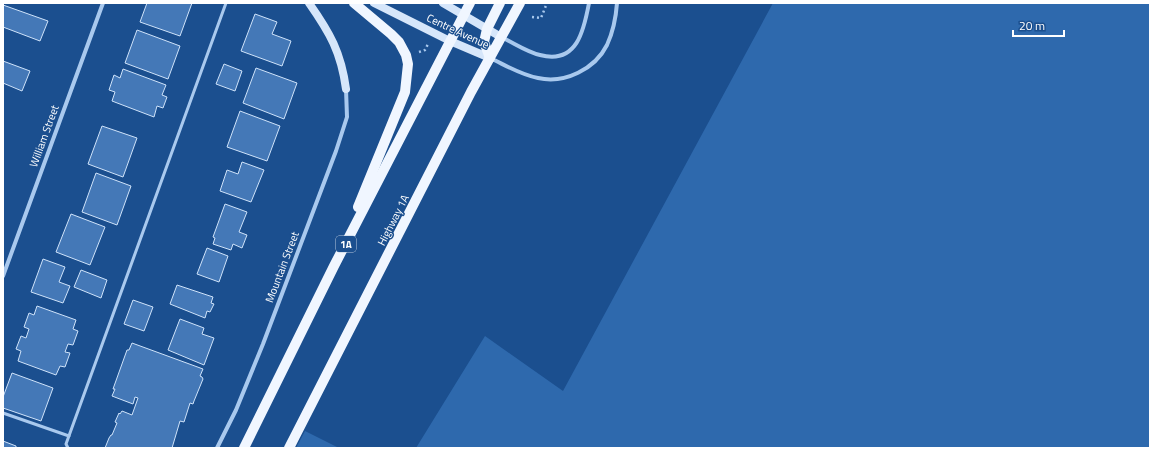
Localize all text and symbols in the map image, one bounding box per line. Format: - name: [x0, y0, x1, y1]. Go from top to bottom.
- street label: Centre Avenue: [424, 10, 492, 53]
- scale bar: [1013, 12, 1064, 38]
- text: 20 m: [1019, 16, 1045, 35]
- street label: William Street: [25, 103, 63, 169]
- street label: Highway 1A: [373, 191, 413, 248]
- street label: Mountain Street: [261, 229, 303, 305]
- road number: 1A: [336, 236, 356, 252]

